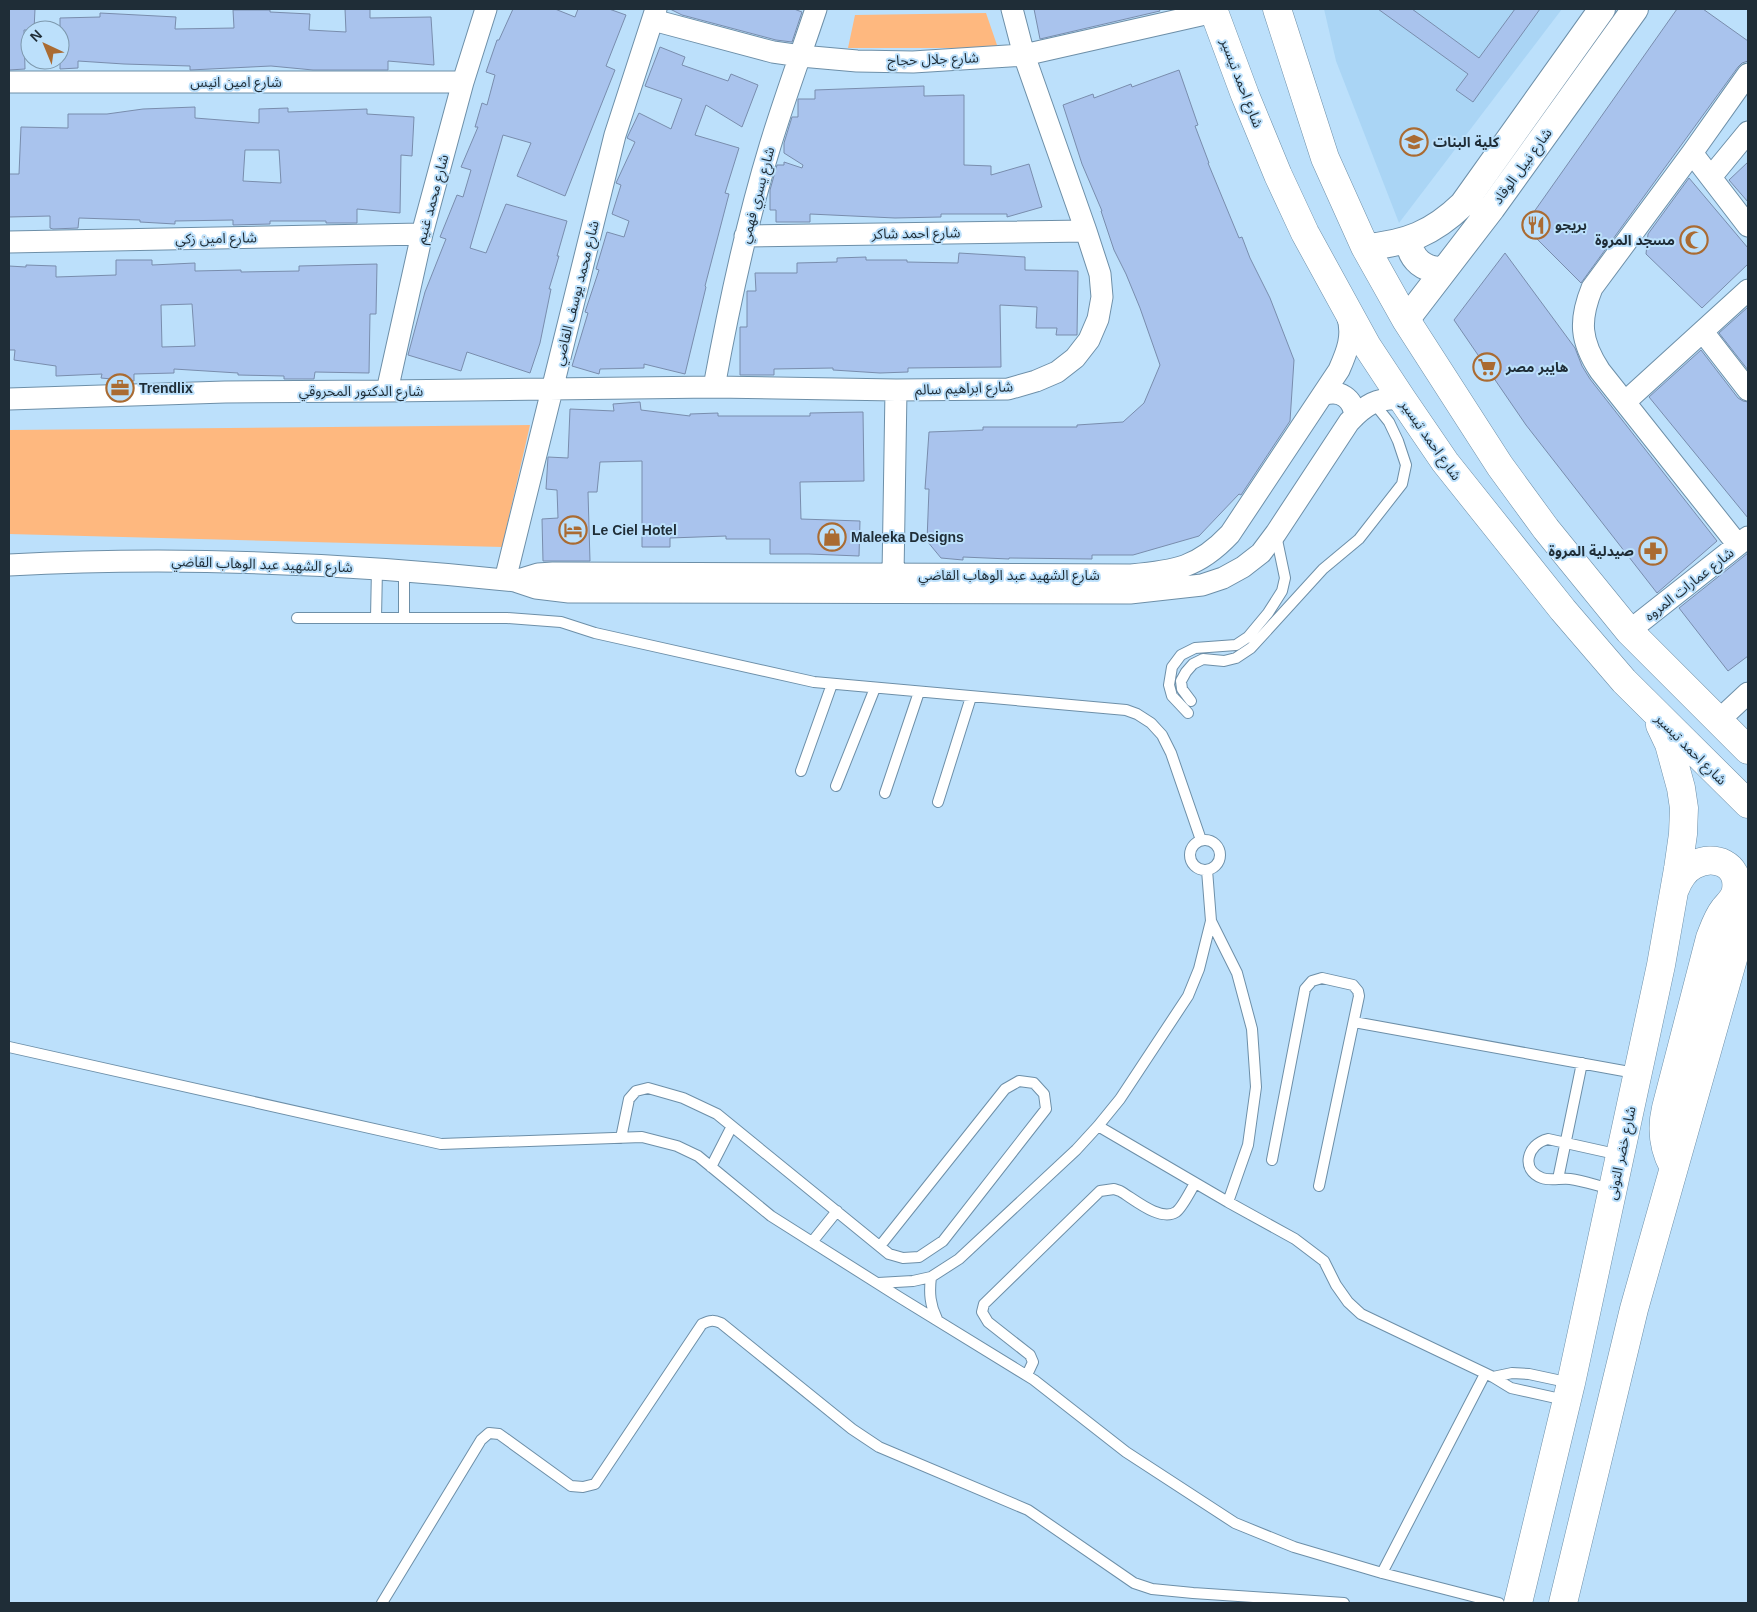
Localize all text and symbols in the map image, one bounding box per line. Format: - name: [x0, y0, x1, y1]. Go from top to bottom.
- north arrow: [20, 20, 70, 70]
- text: N: [27, 26, 45, 45]
- street label: شارع احمد تيسير: [1214, 35, 1266, 131]
- street label: شارع جلال حجاج: [887, 49, 979, 72]
- street label: شارع امين انيس: [190, 74, 282, 93]
- street label: شارع نبيل الوقاد: [1489, 125, 1557, 209]
- school or university icon: كلية البنات: [1399, 127, 1429, 157]
- place label: كلية البنات: [1433, 134, 1500, 150]
- street label: شارع يسري فهمي: [736, 145, 781, 246]
- street label: شارع محمد غنيم: [412, 153, 455, 246]
- restaurant icon: بريجو: [1521, 210, 1551, 240]
- place label: بريجو: [1555, 217, 1587, 234]
- street label: شارع محمد يوسف القاضي: [550, 219, 605, 368]
- street label: شارع احمد شاكر: [871, 224, 960, 245]
- mosque icon: مسجد المروة: [1679, 225, 1709, 255]
- street label: شارع امين زكي: [175, 229, 257, 250]
- place label: مسجد المروة: [1595, 232, 1675, 249]
- supermarket icon: هايبر مصر: [1472, 352, 1502, 382]
- place label: هايبر مصر: [1505, 359, 1569, 376]
- office icon: Trendlix: [105, 373, 135, 403]
- street label: شارع ابراهيم سالم: [915, 378, 1014, 401]
- place label: Trendlix: [139, 380, 193, 396]
- street label: شارع الدكتور المحروقي: [299, 383, 423, 402]
- street label: شارع احمد تيسير: [1394, 396, 1465, 485]
- hotel icon: Le Ciel Hotel: [558, 515, 588, 545]
- place label: Le Ciel Hotel: [592, 522, 677, 538]
- shop icon: Maleeka Designs: [817, 522, 847, 552]
- place label: Maleeka Designs: [851, 529, 964, 545]
- pharmacy icon: صيدلية المروة: [1638, 536, 1668, 566]
- place label: صيدلية المروة: [1549, 543, 1634, 560]
- street label: شارع عمارات المروه: [1641, 544, 1739, 626]
- street label: شارع الشهيد عبد الوهاب القاضي: [171, 553, 353, 578]
- street label: شارع الشهيد عبد الوهاب القاضي: [918, 567, 1100, 586]
- street label: شارع احمد تيسير: [1649, 709, 1730, 790]
- street label: شارع خضر التونى: [1603, 1105, 1642, 1202]

